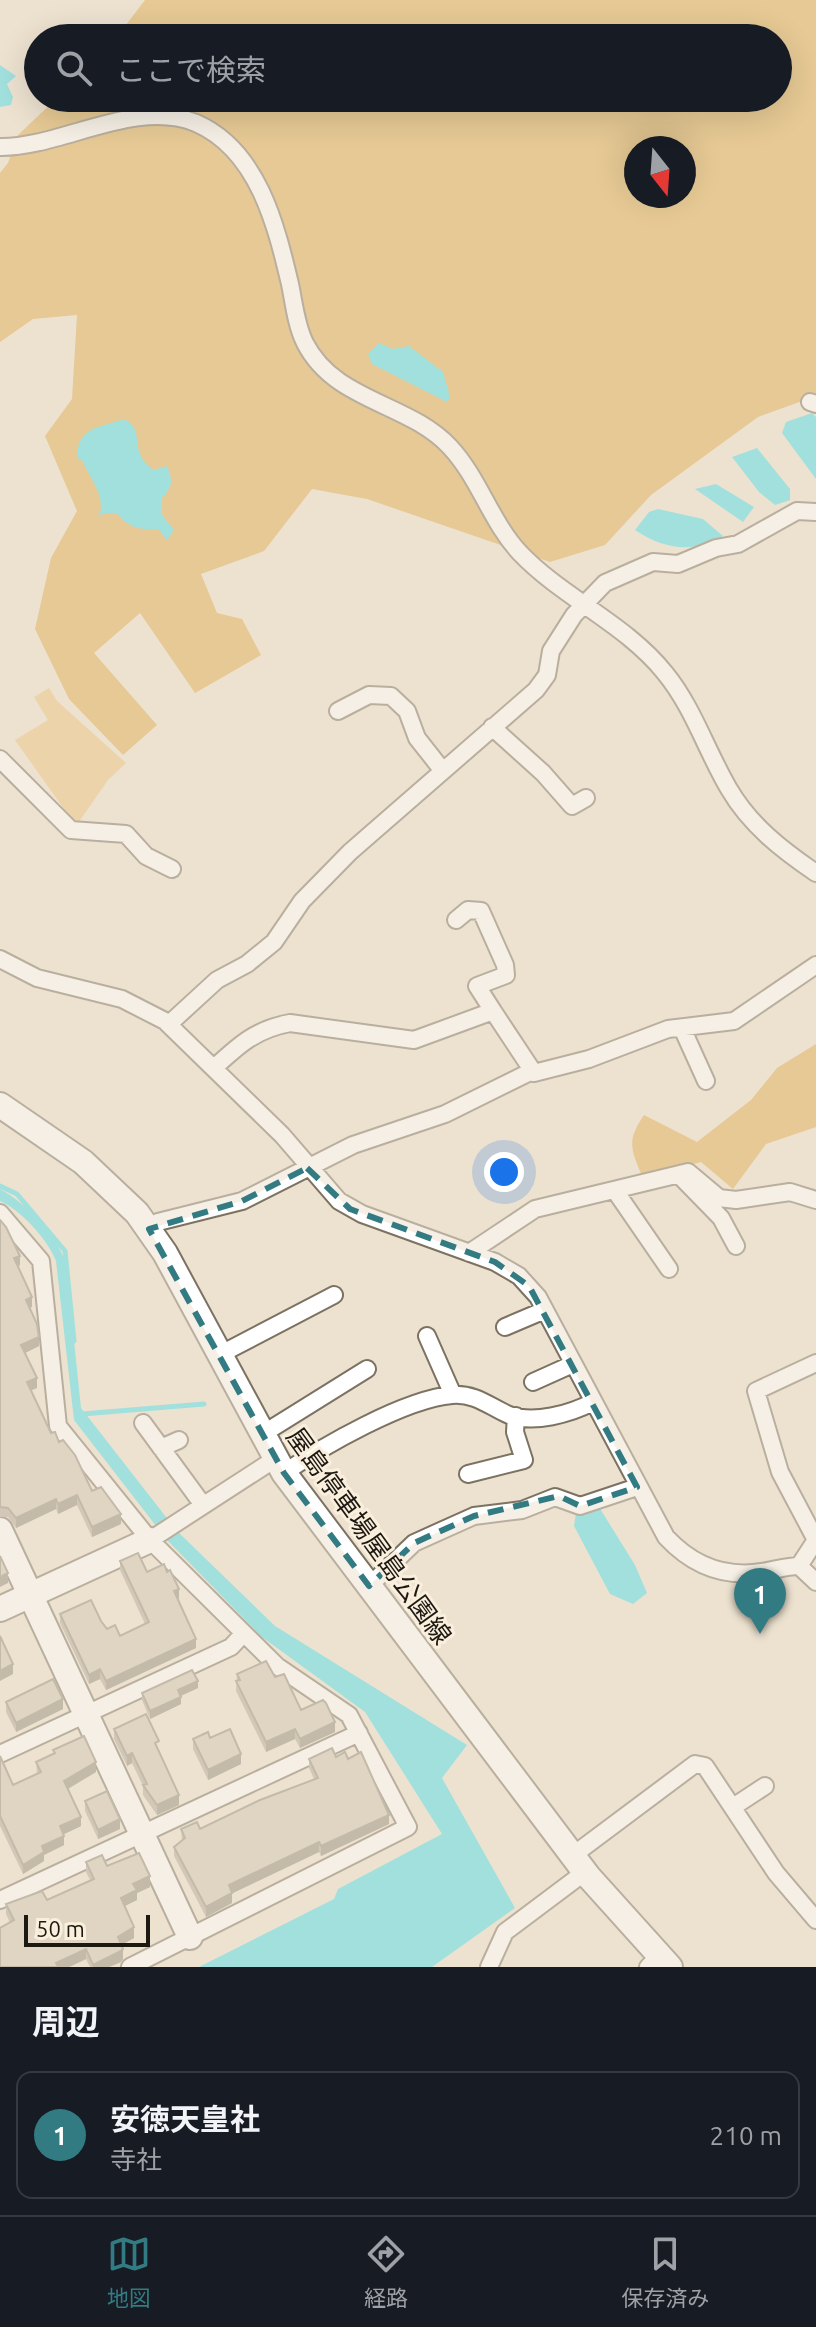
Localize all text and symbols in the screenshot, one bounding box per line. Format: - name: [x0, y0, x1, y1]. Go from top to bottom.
- search box: [24, 24, 792, 112]
- icon: search: [52, 46, 96, 90]
- text: ここで検索: [116, 53, 266, 87]
- north arrow: [624, 136, 696, 208]
- your location: [484, 1152, 524, 1192]
- street label: 屋島停車場屋島公園線: [281, 1422, 458, 1649]
- pin: 1: [734, 1568, 786, 1634]
- scale bar: [24, 1911, 150, 1947]
- text: 50 m: [36, 1916, 85, 1941]
- text: 周辺: [32, 2002, 100, 2040]
- text: 安徳天皇社: [110, 2102, 260, 2136]
- text: 1: [53, 2121, 67, 2150]
- text: 210 m: [710, 2121, 782, 2150]
- text: 寺社: [110, 2145, 162, 2174]
- tab: 地図: [107, 2232, 151, 2312]
- tab: 経路: [364, 2232, 408, 2312]
- tab: 保存済み: [621, 2232, 709, 2312]

